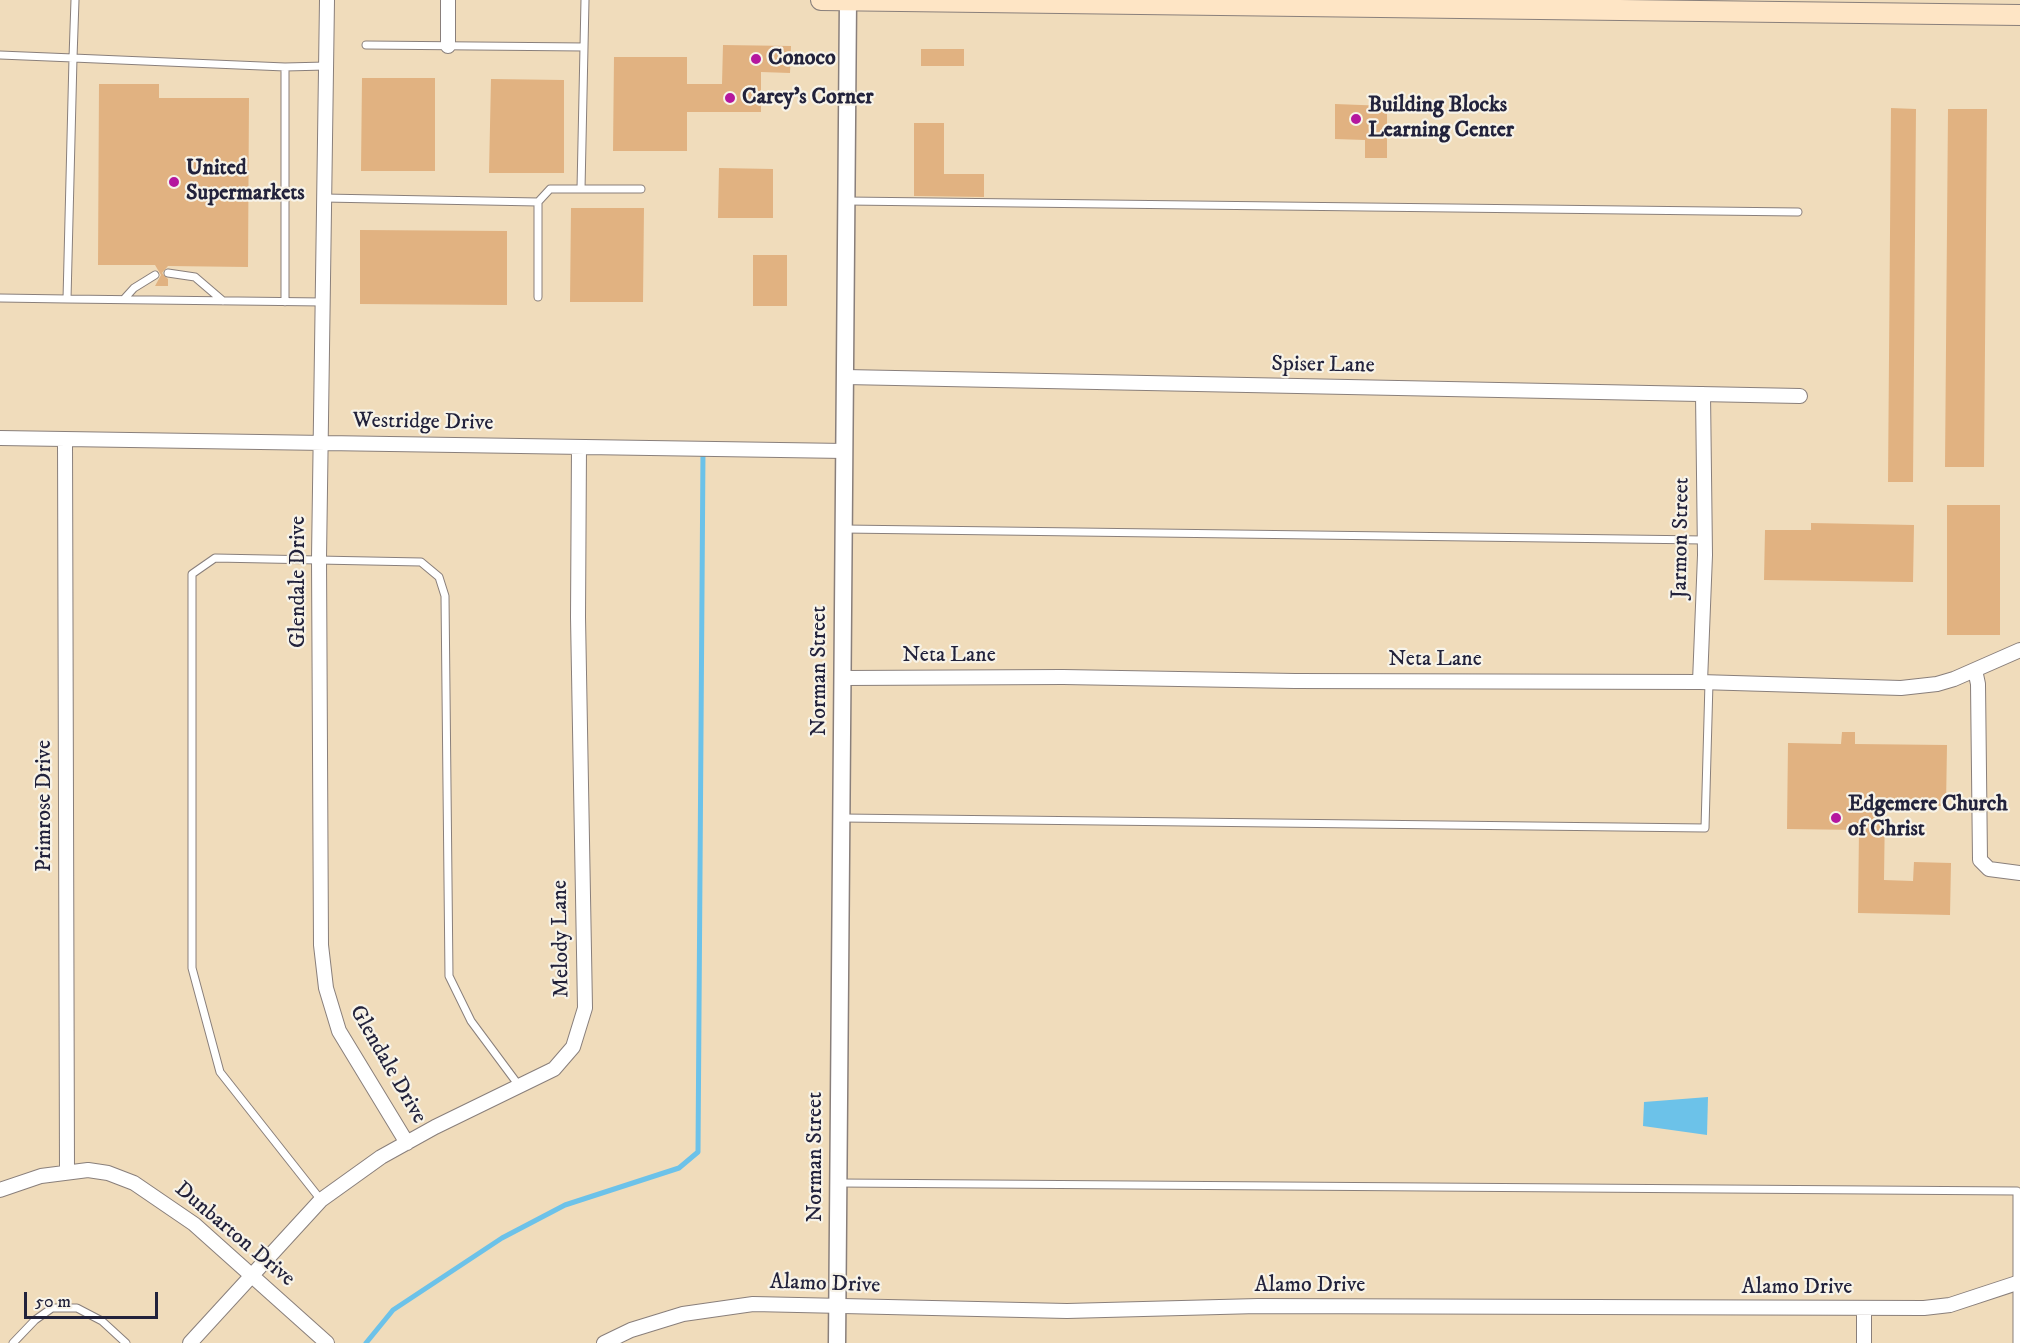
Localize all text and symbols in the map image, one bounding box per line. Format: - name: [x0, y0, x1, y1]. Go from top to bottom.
- place label: Conoco: [768, 46, 836, 72]
- marker: Conoco: [749, 52, 763, 66]
- place label: Carey's Corner: [742, 85, 874, 111]
- marker: Carey's Corner: [723, 91, 737, 105]
- place label: Building Blocks Learning Center: [1368, 93, 1514, 144]
- marker: Building Blocks Learning Center: [1349, 112, 1363, 126]
- place label: United Supermarkets: [186, 156, 305, 208]
- marker: United Supermarkets: [167, 175, 181, 189]
- street label: Spiser Lane: [1271, 352, 1375, 380]
- street label: Westridge Drive: [352, 409, 494, 437]
- street label: Jarmon Street: [1668, 477, 1696, 599]
- street label: Glendale Drive: [286, 516, 312, 648]
- street label: Norman Street: [807, 606, 833, 736]
- street label: Neta Lane: [902, 643, 996, 669]
- street label: Neta Lane: [1388, 647, 1482, 673]
- street label: Primrose Drive: [32, 740, 58, 872]
- place label: Edgemere Church of Christ: [1848, 792, 2008, 843]
- marker: Edgemere Church of Christ: [1829, 811, 1843, 825]
- street label: Melody Lane: [548, 880, 576, 998]
- street label: Glendale Drive: [343, 1001, 431, 1129]
- street label: Norman Street: [803, 1092, 829, 1222]
- street label: Dunbarton Drive: [168, 1177, 300, 1293]
- street label: Alamo Drive: [769, 1270, 881, 1300]
- street label: Alamo Drive: [1255, 1273, 1365, 1299]
- street label: Alamo Drive: [1742, 1275, 1852, 1301]
- scale bar: [27, 1280, 160, 1318]
- text: 50 m: [35, 1291, 71, 1313]

